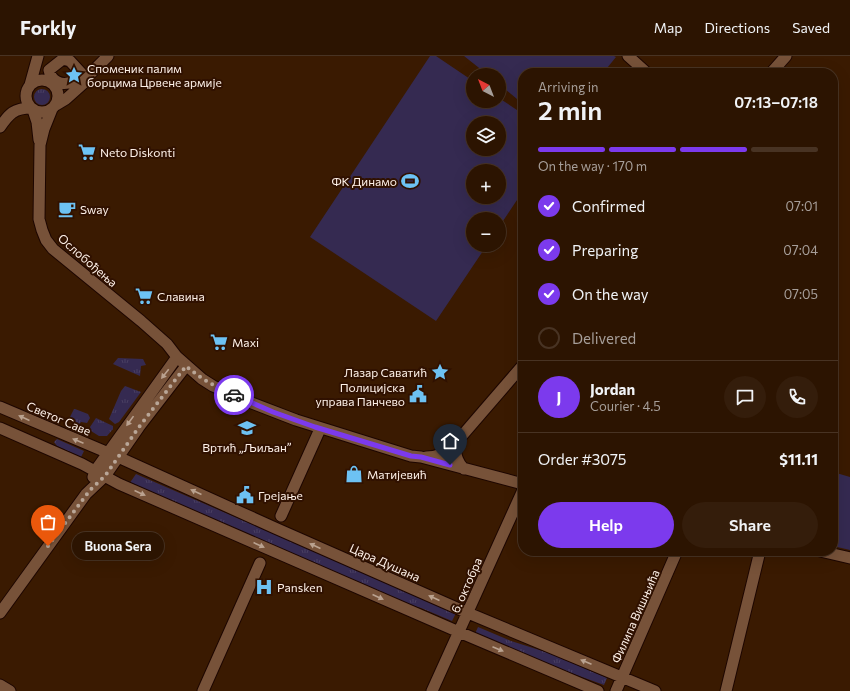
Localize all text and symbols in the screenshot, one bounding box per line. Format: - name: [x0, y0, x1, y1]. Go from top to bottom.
- text: Forkly: [20, 16, 76, 39]
- text: Map: [654, 19, 683, 36]
- text: Directions: [705, 19, 770, 36]
- text: Saved: [792, 19, 830, 36]
- place label: Споменик палим борцима Црвене армије: [87, 61, 222, 89]
- place icon: Споменик палим борцима Црвене армије: [64, 65, 84, 85]
- north arrow: [466, 68, 506, 108]
- map controls: [466, 68, 506, 252]
- text: Arriving in: [538, 79, 598, 95]
- text: 07:13–07:18: [734, 93, 818, 111]
- text: 2 min: [538, 94, 602, 125]
- button: layers: [466, 116, 506, 156]
- supermarket icon: Neto Diskonti: [77, 142, 97, 162]
- place label: Neto Diskonti: [100, 145, 175, 159]
- text: On the way · 170 m: [538, 158, 647, 174]
- button: +: [466, 164, 506, 204]
- sports icon: ФК Динамо: [400, 171, 420, 191]
- place label: ФК Динамо: [331, 174, 397, 188]
- icon: check: [538, 195, 560, 217]
- text: Confirmed: [572, 197, 645, 215]
- text: 07:01: [786, 198, 818, 214]
- cafe icon: Sway: [57, 199, 77, 219]
- place label: Sway: [80, 202, 109, 216]
- button: −: [466, 212, 506, 252]
- street label: Ослобођења: [56, 231, 120, 289]
- icon: check: [538, 239, 560, 261]
- text: Preparing: [572, 241, 638, 259]
- text: 07:04: [783, 242, 818, 258]
- icon: check: [538, 283, 560, 305]
- text: On the way: [572, 285, 649, 303]
- supermarket icon: Славина: [134, 286, 154, 306]
- text: 07:05: [784, 286, 818, 302]
- place label: Славина: [157, 289, 205, 303]
- text: Delivered: [572, 329, 636, 347]
- supermarket icon: Maxi: [209, 332, 229, 352]
- place label: Maxi: [232, 335, 259, 349]
- place icon: Лазар Саватић: [430, 362, 450, 382]
- place label: Лазар Саватић: [344, 365, 427, 379]
- one-way arrow: [160, 368, 169, 379]
- courier: [214, 375, 254, 415]
- button: chat: [724, 376, 766, 418]
- button: phone: [776, 376, 818, 418]
- place label: Полицијска управа Панчево: [316, 380, 405, 408]
- text: Jordan: [590, 380, 635, 398]
- icon: car: [223, 384, 245, 406]
- public building icon: Полицијска управа Панчево: [408, 384, 428, 404]
- text: J: [557, 388, 561, 406]
- street label: Светог Саве: [25, 398, 93, 438]
- text: Courier · 4.5: [590, 398, 661, 414]
- one-way arrow: [19, 415, 30, 421]
- one-way arrow: [126, 416, 134, 427]
- school or university icon: Вртић „Љиљан”: [237, 418, 257, 438]
- pin: [433, 424, 467, 465]
- icon: home: [439, 430, 461, 452]
- one-way arrow: [72, 438, 84, 444]
- place label: Вртић „Љиљан”: [202, 440, 292, 454]
- text: Order #3075: [538, 450, 626, 468]
- text: $11.11: [779, 450, 818, 468]
- shop icon: Матијевић: [344, 464, 364, 484]
- place label: Матијевић: [367, 467, 427, 481]
- public building icon: Грејање: [235, 485, 255, 505]
- place label: Грејање: [258, 488, 303, 502]
- one-way arrow: [190, 489, 202, 495]
- one-way arrow: [134, 490, 146, 496]
- button: Help: [538, 502, 674, 548]
- button: Share: [682, 502, 818, 548]
- pin: [31, 505, 65, 546]
- icon: bag: [37, 511, 59, 533]
- callout: Buona Sera: [72, 532, 164, 560]
- text: Buona Sera: [84, 538, 152, 554]
- street label: Цара Душана: [348, 540, 422, 584]
- one-way arrow: [254, 542, 265, 548]
- one-way arrow: [309, 542, 321, 549]
- street label: 6. октобра: [448, 555, 484, 615]
- street label: Филипа Вишњића: [608, 567, 662, 665]
- hospital icon: Pansken: [254, 577, 274, 597]
- place label: Pansken: [277, 580, 323, 594]
- one-way arrow: [373, 594, 384, 600]
- one-way arrow: [428, 594, 440, 600]
- one-way arrow: [492, 646, 503, 652]
- one-way arrow: [580, 659, 592, 665]

